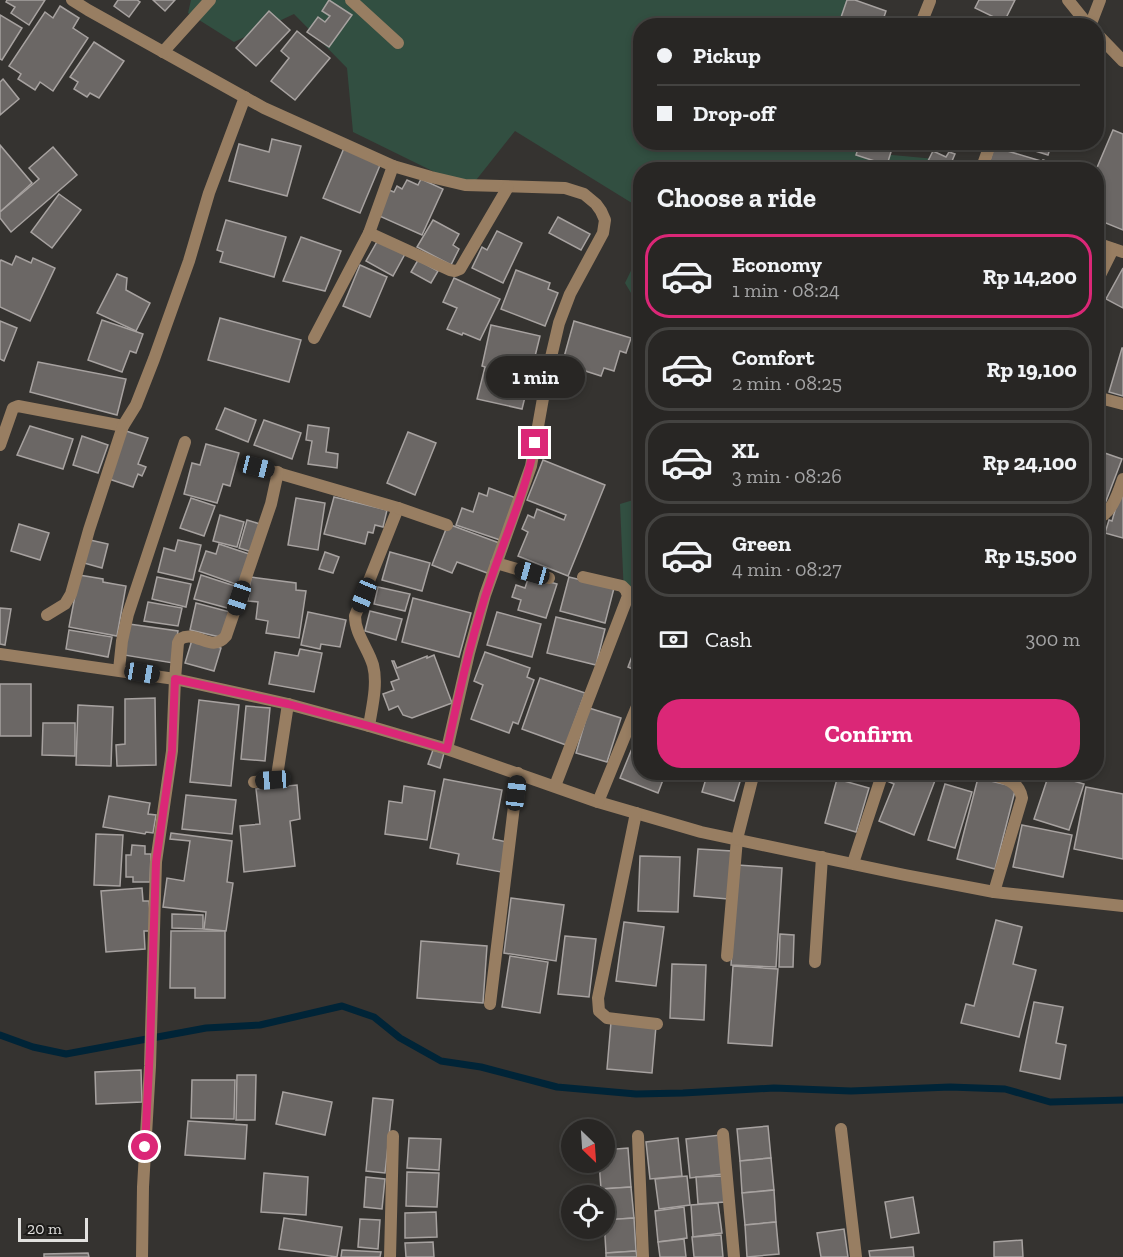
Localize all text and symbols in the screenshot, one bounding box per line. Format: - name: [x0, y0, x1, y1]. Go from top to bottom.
- text: Pickup: [693, 42, 761, 69]
- text: Drop-off: [693, 100, 775, 127]
- text: Choose a ride: [657, 182, 816, 214]
- icon: car: [660, 249, 714, 303]
- text: Economy: [732, 251, 822, 278]
- text: Rp 14,200: [983, 263, 1077, 290]
- text: 1 min · 08:24: [732, 278, 840, 302]
- icon: car: [660, 342, 714, 396]
- text: Comfort: [732, 344, 814, 371]
- callout: 1 min: [486, 356, 584, 398]
- text: Rp 19,100: [987, 356, 1077, 383]
- text: 1 min: [512, 365, 559, 389]
- text: 2 min · 08:25: [732, 371, 842, 395]
- route end: [521, 429, 548, 456]
- icon: car: [660, 435, 714, 489]
- text: XL: [732, 437, 759, 464]
- text: Rp 24,100: [983, 449, 1077, 476]
- car: [237, 454, 277, 480]
- text: 3 min · 08:26: [732, 464, 842, 488]
- icon: car: [660, 528, 714, 582]
- text: Green: [732, 530, 791, 557]
- text: Rp 15,500: [984, 542, 1077, 569]
- text: 4 min · 08:27: [732, 557, 842, 581]
- car: [512, 559, 552, 587]
- car: [349, 575, 379, 615]
- car: [225, 578, 253, 618]
- icon: cash: [657, 623, 690, 656]
- text: Cash: [705, 626, 752, 653]
- text: 300 m: [1025, 627, 1080, 651]
- car: [123, 661, 161, 685]
- button: Confirm: [657, 699, 1080, 768]
- car: [254, 770, 292, 790]
- car: [505, 774, 527, 812]
- north arrow: [561, 1119, 615, 1173]
- map controls: [561, 1119, 615, 1239]
- route start: [131, 1133, 158, 1160]
- button: locate: [561, 1185, 615, 1239]
- scale bar: [18, 1215, 88, 1242]
- text: 20 m: [27, 1219, 62, 1238]

